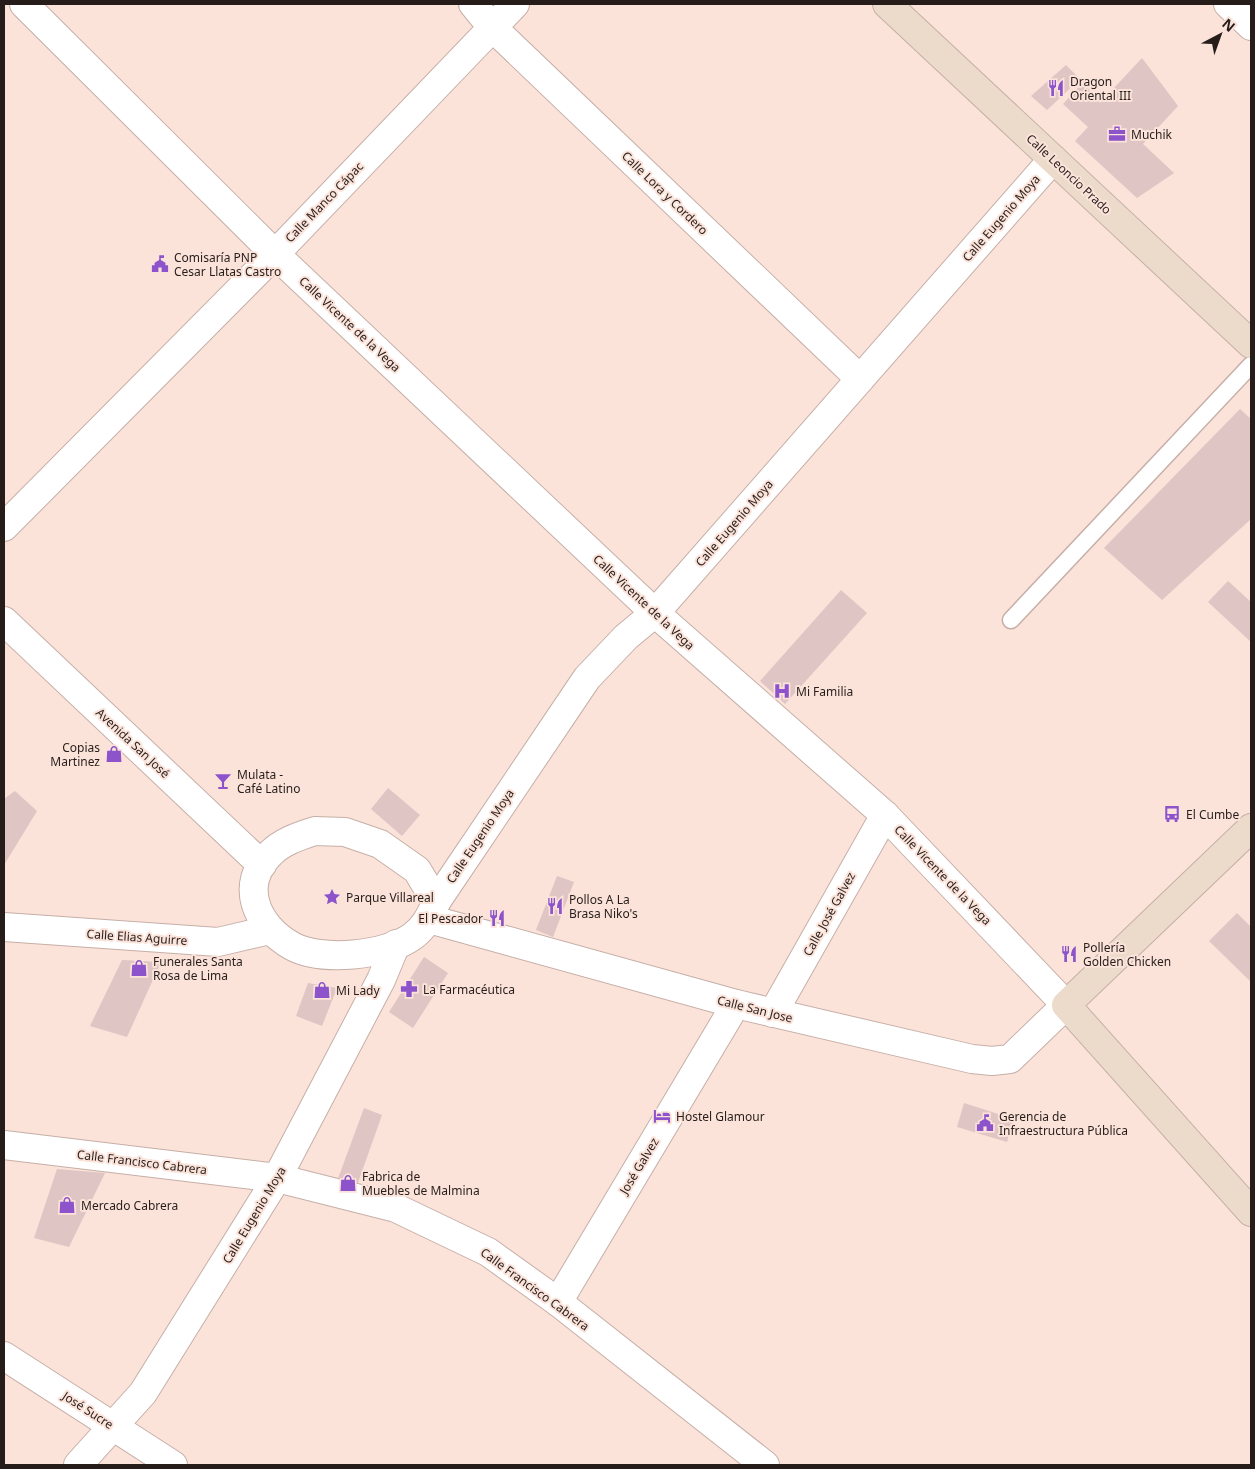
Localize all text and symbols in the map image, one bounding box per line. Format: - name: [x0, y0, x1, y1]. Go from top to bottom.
- north arrow: [1195, 10, 1245, 60]
- text: N: [1218, 14, 1239, 36]
- place label: Dragon Oriental III: [1070, 73, 1131, 104]
- restaurant icon: Dragon Oriental III: [1046, 78, 1066, 98]
- office icon: Muchik: [1107, 124, 1127, 144]
- place label: Muchik: [1131, 126, 1173, 143]
- street label: Calle Leoncio Prado: [1023, 130, 1115, 218]
- street label: Calle Lora y Cordero: [618, 147, 712, 239]
- street label: Calle Manco Cápac: [281, 158, 367, 246]
- street label: Calle Eugenio Moya: [958, 171, 1044, 265]
- place label: Comisaría PNP Cesar Llatas Castro: [174, 249, 281, 280]
- public building icon: Comisaría PNP Cesar Llatas Castro: [150, 254, 170, 274]
- street label: Calle Vicente de la Vega: [296, 272, 404, 376]
- street label: Calle Eugenio Moya: [691, 476, 777, 570]
- street label: Calle Vicente de la Vega: [590, 550, 698, 654]
- hospital icon: Mi Familia: [772, 681, 792, 701]
- place label: Mi Familia: [796, 683, 853, 700]
- street label: Avenida San José: [92, 704, 174, 782]
- place label: Copias Martinez: [50, 739, 100, 770]
- shop icon: Copias Martinez: [104, 744, 124, 764]
- place label: Mulata - Café Latino: [237, 766, 300, 797]
- bar icon: Mulata - Café Latino: [213, 771, 233, 791]
- street label: Calle Eugenio Moya: [442, 786, 518, 886]
- bus stop icon: El Cumbe: [1162, 804, 1182, 824]
- place label: El Cumbe: [1186, 806, 1239, 823]
- street label: Calle Vicente de la Vega: [891, 821, 995, 929]
- street label: Calle José Galvez: [799, 869, 859, 959]
- place icon: Parque Villareal: [322, 887, 342, 907]
- place label: Parque Villareal: [346, 889, 434, 906]
- place label: Pollos A La Brasa Niko's: [569, 891, 638, 922]
- restaurant icon: Pollos A La Brasa Niko's: [545, 896, 565, 916]
- restaurant icon: El Pescador: [487, 908, 507, 928]
- place label: El Pescador: [418, 910, 483, 927]
- street label: Calle Elias Aguirre: [86, 925, 188, 949]
- place label: Pollería Golden Chicken: [1083, 939, 1171, 970]
- restaurant icon: Pollería Golden Chicken: [1059, 944, 1079, 964]
- place label: Funerales Santa Rosa de Lima: [153, 953, 243, 984]
- shop icon: Funerales Santa Rosa de Lima: [129, 958, 149, 978]
- pharmacy icon: La Farmacéutica: [399, 979, 419, 999]
- shop icon: Mi Lady: [312, 980, 332, 1000]
- place label: La Farmacéutica: [423, 981, 515, 998]
- place label: Mi Lady: [336, 982, 381, 999]
- street label: Calle San Jose: [715, 991, 795, 1027]
- hotel icon: Hostel Glamour: [652, 1106, 672, 1126]
- place label: Hostel Glamour: [676, 1108, 765, 1125]
- place label: Gerencia de Infraestructura Pública: [999, 1108, 1128, 1139]
- public building icon: Gerencia de Infraestructura Pública: [975, 1113, 995, 1133]
- street label: José Galvez: [615, 1134, 663, 1198]
- street label: Calle Francisco Cabrera: [76, 1146, 208, 1178]
- street label: Calle Eugenio Moya: [218, 1163, 290, 1267]
- place label: Fabrica de Muebles de Malmina: [362, 1168, 480, 1199]
- shop icon: Fabrica de Muebles de Malmina: [338, 1173, 358, 1193]
- shop icon: Mercado Cabrera: [57, 1195, 77, 1215]
- place label: Mercado Cabrera: [81, 1197, 178, 1214]
- street label: Calle Francisco Cabrera: [477, 1244, 593, 1334]
- street label: José Sucre: [58, 1387, 117, 1433]

